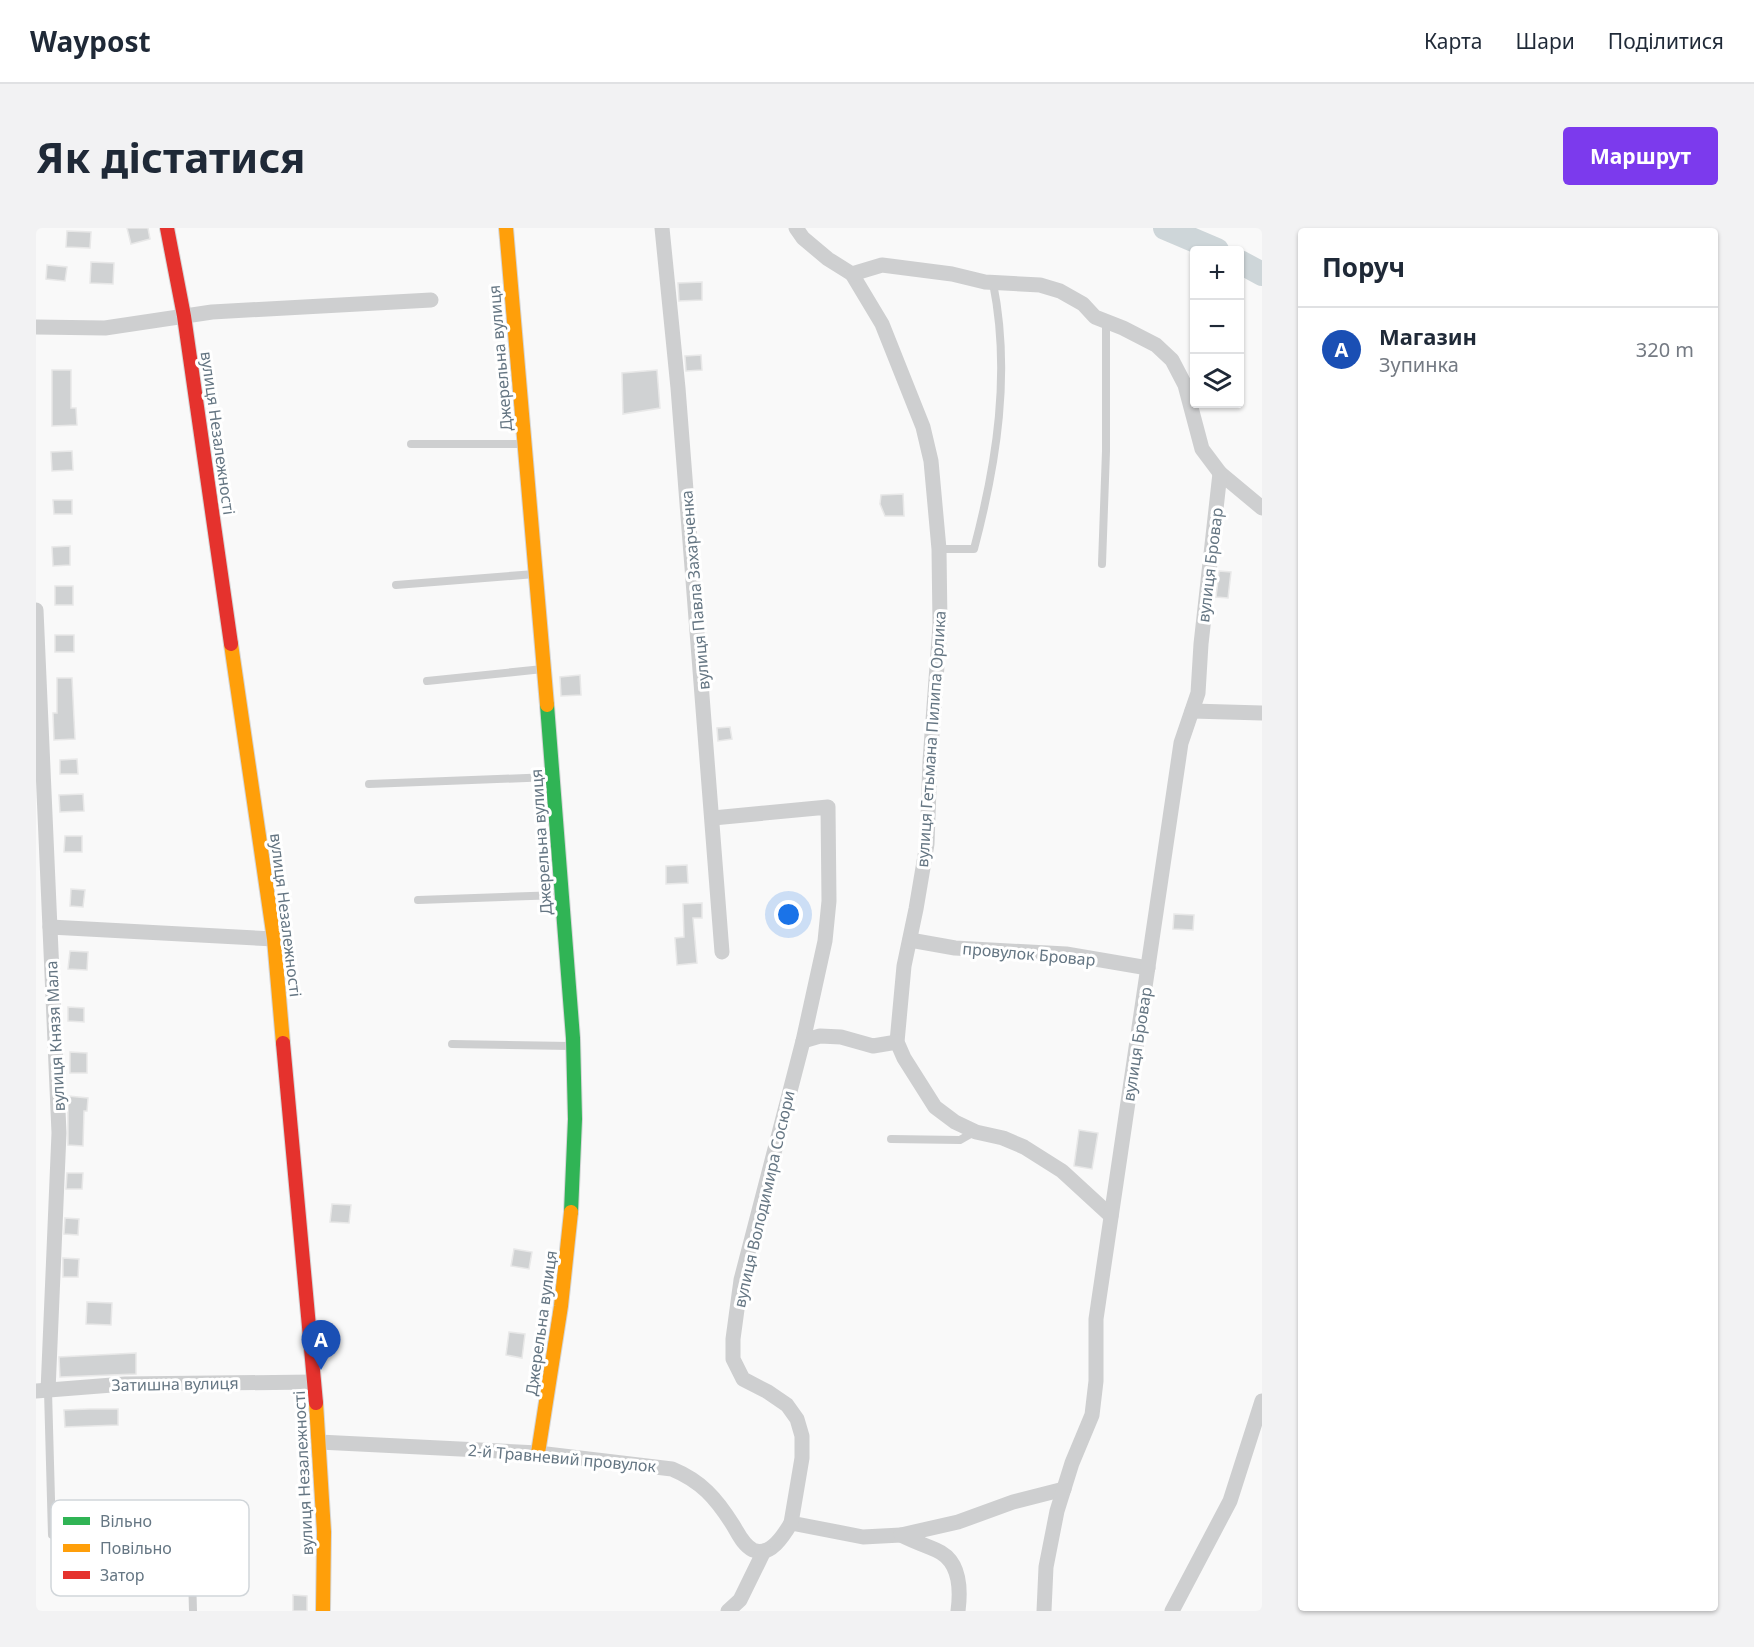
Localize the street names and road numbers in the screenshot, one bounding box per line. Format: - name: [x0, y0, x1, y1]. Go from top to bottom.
- street label: Джерельна вулиця: [483, 284, 517, 432]
- street label: вулиця Незалежності: [196, 350, 240, 516]
- street label: вулиця Павла Захарченка: [675, 489, 715, 691]
- street label: вулиця Бровар: [1192, 506, 1228, 624]
- street label: вулиця Гетьмана Пилипа Орлика: [911, 610, 951, 868]
- street label: Джерельна вулиця: [525, 768, 557, 916]
- street label: вулиця Незалежності: [265, 832, 307, 998]
- street label: провулок Бровар: [962, 937, 1096, 971]
- street label: вулиця Князя Мала: [40, 960, 70, 1112]
- street label: вулиця Бровар: [1117, 985, 1157, 1103]
- street label: вулиця Володимира Сосюри: [728, 1088, 800, 1310]
- street label: Джерельна вулиця: [520, 1249, 562, 1397]
- street label: Затишна вулиця: [111, 1372, 239, 1396]
- street label: вулиця Незалежності: [288, 1390, 318, 1556]
- street label: 2-й Травневий провулок: [467, 1439, 657, 1477]

